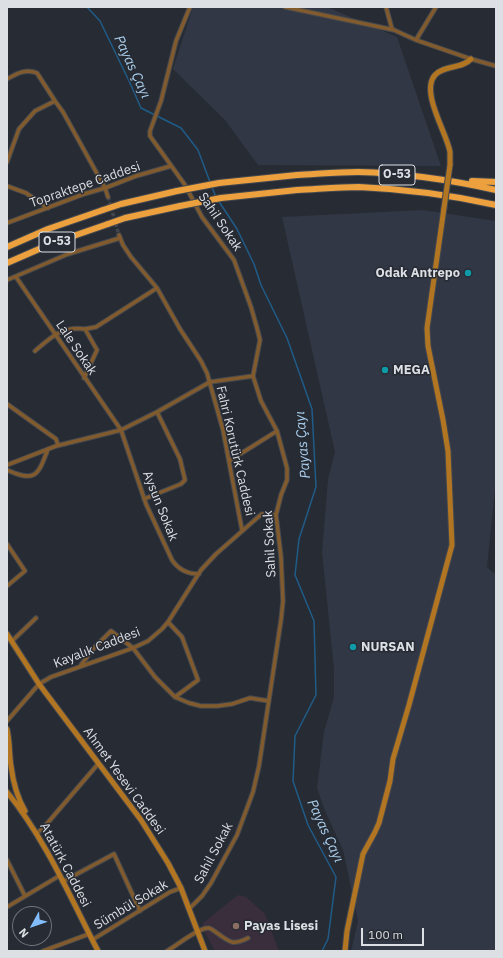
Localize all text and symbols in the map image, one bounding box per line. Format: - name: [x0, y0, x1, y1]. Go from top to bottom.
- water label: Payas Çayı: [110, 33, 154, 101]
- street label: Topraktepe Caddesi: [28, 159, 142, 211]
- road number: O-53: [379, 165, 415, 185]
- street label: Sahil Sokak: [195, 190, 245, 254]
- road number: O-53: [39, 232, 75, 252]
- place label: Odak Antrepo: [375, 265, 460, 281]
- marker: Odak Antrepo: [463, 268, 473, 278]
- street label: Lale Sokak: [52, 318, 100, 378]
- place label: MEGA: [393, 362, 430, 378]
- marker: MEGA: [380, 365, 390, 375]
- street label: Fahri Korutürk Caddesi: [212, 384, 258, 518]
- water label: Payas Çayı: [292, 411, 314, 479]
- street label: Aysun Sokak: [139, 469, 181, 543]
- street label: Sahil Sokak: [260, 510, 280, 578]
- street label: Kayalık Caddesi: [51, 624, 143, 672]
- place label: NURSAN: [361, 639, 415, 655]
- marker: NURSAN: [348, 642, 358, 652]
- street label: Ahmet Yesevi Caddesi: [80, 724, 168, 838]
- water label: Payas Çayı: [303, 797, 347, 865]
- street label: Atatürk Caddesi: [36, 820, 94, 910]
- street label: Sahil Sokak: [191, 820, 237, 886]
- street label: Sümbül Sokak: [91, 877, 171, 933]
- north arrow: [12, 906, 52, 946]
- place label: Payas Lisesi: [244, 918, 318, 934]
- scale bar: [363, 920, 426, 946]
- marker: Payas Lisesi: [231, 921, 241, 931]
- text: N: [16, 926, 31, 941]
- text: 100 m: [368, 927, 403, 942]

